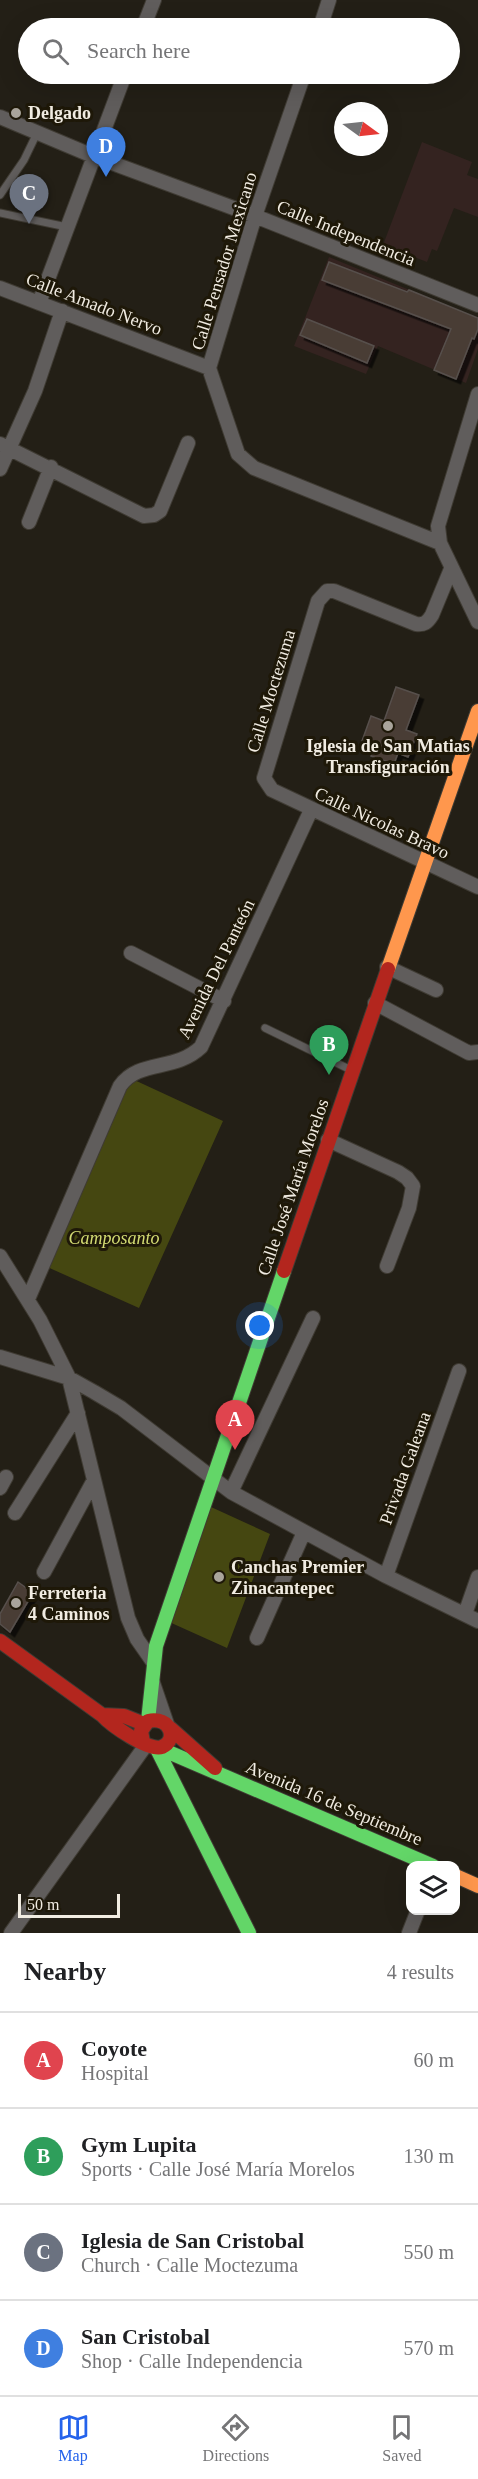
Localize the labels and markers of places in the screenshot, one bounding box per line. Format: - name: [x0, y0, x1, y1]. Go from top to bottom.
- place label: Delgado: [28, 103, 91, 123]
- marker: Delgado: [9, 106, 23, 120]
- pin: D: [86, 128, 126, 177]
- pin: C: [9, 174, 48, 224]
- marker: Iglesia de San Matias Transfiguración: [381, 719, 395, 733]
- place label: Iglesia de San Matias Transfiguración: [306, 736, 470, 777]
- pin: B: [310, 1026, 348, 1075]
- pin: A: [216, 1400, 254, 1450]
- place label: Canchas Premier Zinacantepec: [231, 1557, 364, 1598]
- marker: Canchas Premier Zinacantepec: [212, 1570, 226, 1584]
- place label: Ferreteria 4 Caminos: [28, 1583, 110, 1624]
- marker: Ferreteria 4 Caminos: [9, 1596, 23, 1610]

